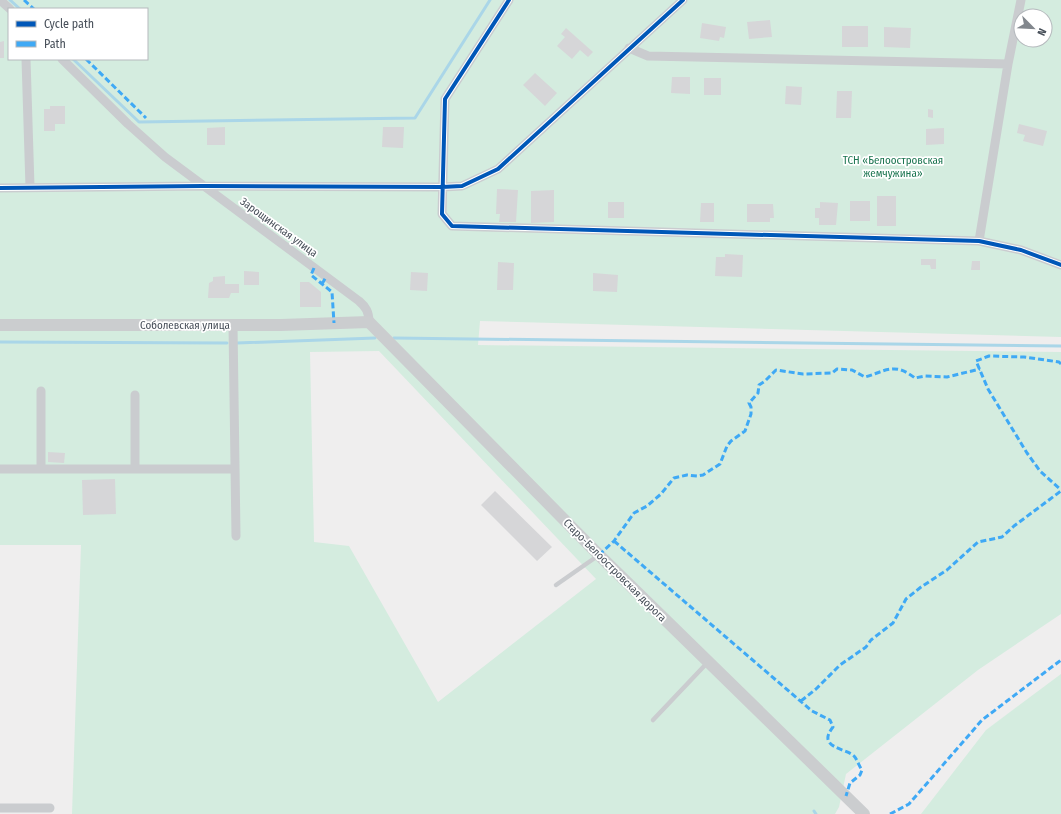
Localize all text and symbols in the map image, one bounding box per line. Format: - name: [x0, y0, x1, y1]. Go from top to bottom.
- legend: [8, 8, 148, 60]
- north arrow: [1013, 8, 1053, 48]
- text: Cycle path: [44, 17, 94, 31]
- text: N: [1034, 26, 1049, 38]
- text: Path: [44, 37, 66, 51]
- park label: ТСН «Белоостровская жемчужина»: [843, 154, 943, 180]
- street label: Зарощинская улица: [237, 195, 320, 260]
- street label: Соболевская улица: [140, 319, 230, 332]
- street label: Старо-Белоостровская дорога: [561, 516, 669, 624]

